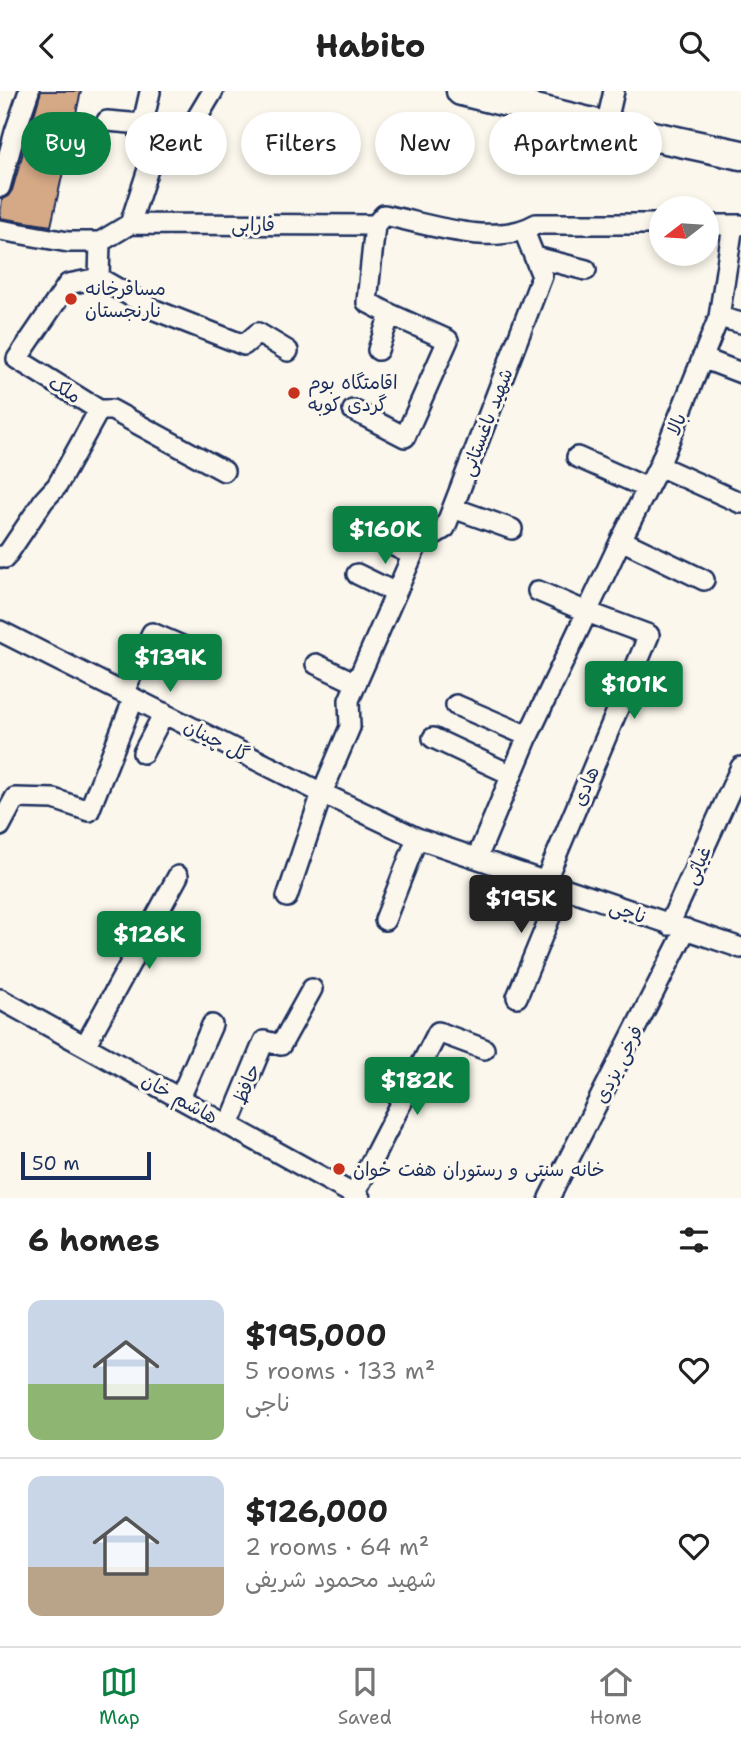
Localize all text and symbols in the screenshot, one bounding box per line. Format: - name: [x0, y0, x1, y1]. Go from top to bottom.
- text: Habito: [315, 24, 426, 67]
- icon: back: [28, 27, 66, 65]
- icon: search: [675, 27, 713, 65]
- chip: Buy: [21, 112, 111, 175]
- chip: Rent: [125, 112, 227, 175]
- chip: Filters: [241, 112, 361, 175]
- chip: New: [375, 112, 475, 175]
- chip: Apartment: [489, 112, 662, 175]
- north arrow: [649, 196, 719, 266]
- map controls: [649, 196, 719, 266]
- street label: فارابی: [231, 212, 275, 237]
- place label: مسافرخانه نارنجستان: [85, 276, 166, 323]
- marker: مسافرخانه نارنجستان: [63, 291, 79, 307]
- street label: شهید باغستانی: [454, 365, 519, 480]
- street label: ملک: [44, 370, 86, 409]
- place label: اقامتگاه بوم گردی کوبه: [308, 370, 398, 417]
- marker: اقامتگاه بوم گردی کوبه: [286, 385, 302, 401]
- street label: بالا: [661, 409, 692, 439]
- pin: $160K: [336, 507, 434, 566]
- text: $160K: [349, 514, 421, 544]
- pin: $139K: [121, 635, 219, 694]
- text: $139K: [134, 642, 206, 672]
- pin: $101K: [585, 661, 683, 721]
- text: $101K: [601, 669, 667, 699]
- street label: گل چینان: [180, 713, 254, 768]
- street label: هادی: [566, 762, 605, 810]
- street label: غیاثی: [678, 842, 717, 888]
- pin: $195K: [472, 875, 570, 935]
- text: $195K: [485, 883, 557, 913]
- street label: ناجی: [606, 894, 649, 929]
- pin: $126K: [100, 911, 198, 971]
- text: $126K: [113, 919, 185, 949]
- street label: فرخی یزدی: [588, 1021, 649, 1107]
- pin: $182K: [368, 1058, 466, 1117]
- street label: حافظ: [227, 1060, 266, 1108]
- text: $182K: [381, 1065, 453, 1095]
- street label: هاشم خان: [136, 1067, 222, 1131]
- scale bar: [21, 1149, 150, 1181]
- text: 50 m: [32, 1151, 80, 1176]
- place label: خانه سنتی و رستوران هفت خوان: [353, 1157, 605, 1182]
- marker: خانه سنتی و رستوران هفت خوان: [331, 1161, 347, 1177]
- text: 6 homes: [28, 1220, 160, 1261]
- icon: filters: [675, 1221, 713, 1259]
- text: $195,000: [245, 1315, 387, 1356]
- icon: home: [84, 1328, 168, 1412]
- icon: heart: [675, 1351, 713, 1389]
- text: 5 rooms · 133 m²: [245, 1356, 435, 1386]
- text: ناجی: [245, 1388, 290, 1418]
- text: $126,000: [245, 1491, 388, 1532]
- icon: home: [84, 1504, 168, 1588]
- icon: heart: [675, 1527, 713, 1565]
- text: 2 rooms · 64 m²: [245, 1532, 429, 1562]
- text: شهید محمود شریفی: [245, 1564, 436, 1594]
- tab: Map: [99, 1663, 140, 1730]
- tab: Saved: [338, 1663, 392, 1730]
- tab: Home: [590, 1663, 642, 1730]

